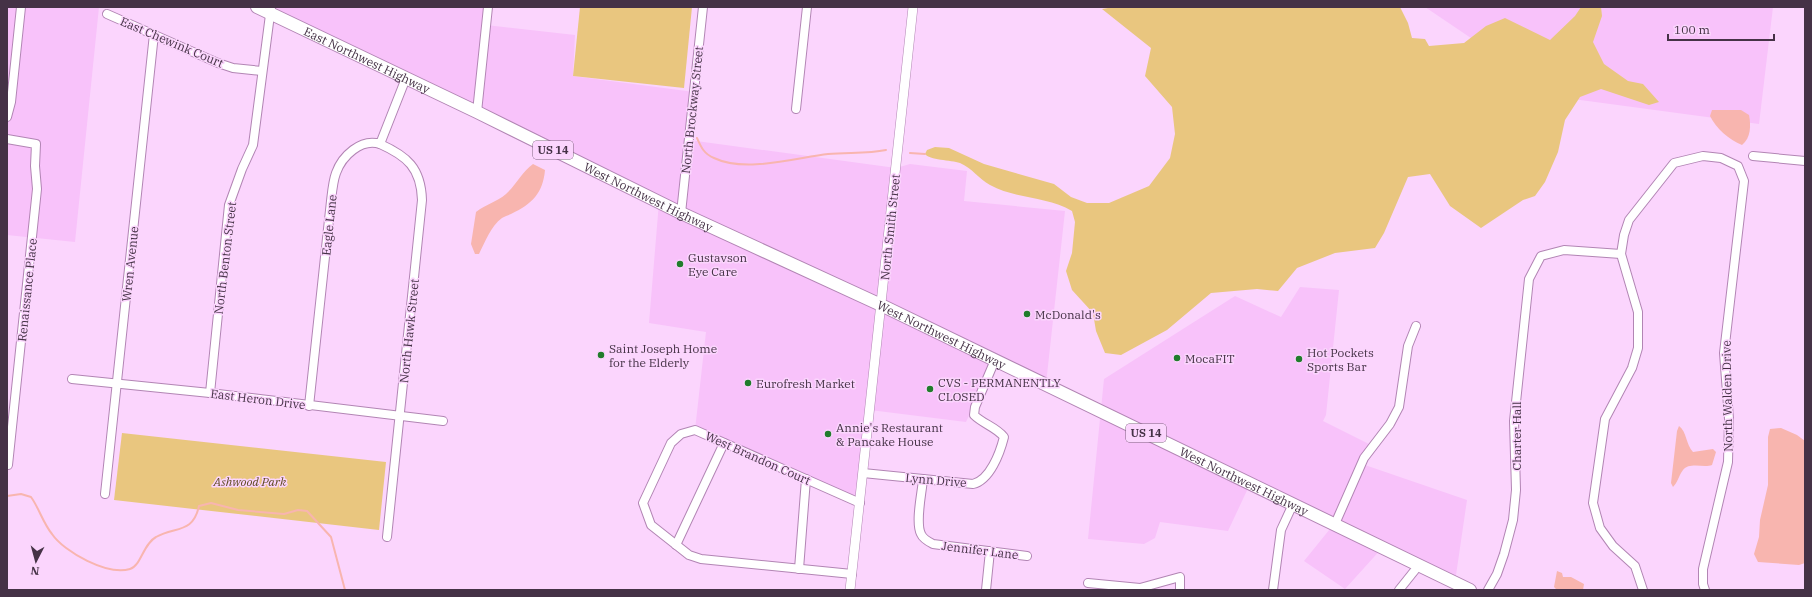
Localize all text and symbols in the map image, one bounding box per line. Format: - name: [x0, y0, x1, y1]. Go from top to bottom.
- street label: East Chewink Court: [118, 13, 226, 71]
- scale bar: [1668, 16, 1774, 42]
- text: 100 m: [1674, 22, 1710, 37]
- street label: East Northwest Highway: [302, 23, 433, 96]
- street label: North Brockway Street: [678, 46, 706, 174]
- road number: US 14: [533, 141, 573, 159]
- street label: West Northwest Highway: [582, 159, 716, 234]
- street label: North Smith Street: [877, 173, 903, 281]
- street label: Eagle Lane: [318, 194, 340, 256]
- street label: North Benton Street: [211, 201, 239, 315]
- street label: Wren Avenue: [119, 226, 141, 302]
- street label: Renaissance Place: [14, 238, 40, 342]
- place label: Gustavson Eye Care: [688, 250, 748, 279]
- marker: Gustavson Eye Care: [675, 259, 685, 269]
- street label: North Hawk Street: [396, 278, 422, 384]
- street label: West Northwest Highway: [875, 297, 1009, 372]
- place label: McDonald's: [1035, 307, 1101, 322]
- marker: McDonald's: [1022, 309, 1032, 319]
- street label: North Walden Drive: [1719, 340, 1735, 452]
- place label: Saint Joseph Home for the Elderly: [609, 341, 717, 370]
- place label: Hot Pockets Sports Bar: [1307, 345, 1374, 374]
- marker: Saint Joseph Home for the Elderly: [596, 350, 606, 360]
- place label: MocaFIT: [1185, 351, 1235, 366]
- marker: MocaFIT: [1172, 353, 1182, 363]
- marker: Hot Pockets Sports Bar: [1294, 354, 1304, 364]
- place label: CVS - PERMANENTLY CLOSED: [938, 375, 1061, 404]
- place label: Eurofresh Market: [756, 376, 855, 391]
- marker: Eurofresh Market: [743, 378, 753, 388]
- marker: CVS - PERMANENTLY CLOSED: [925, 384, 935, 394]
- street label: East Heron Drive: [210, 386, 306, 412]
- street label: Charter Hall: [1509, 401, 1524, 471]
- place label: Annie's Restaurant & Pancake House: [836, 420, 943, 449]
- road number: US 14: [1126, 424, 1166, 442]
- street label: West Brandon Court: [703, 428, 813, 488]
- marker: Annie's Restaurant & Pancake House: [823, 429, 833, 439]
- street label: West Northwest Highway: [1177, 443, 1312, 518]
- street label: Lynn Drive: [905, 470, 967, 490]
- park label: Ashwood Park: [213, 474, 287, 489]
- street label: Jennifer Lane: [941, 538, 1019, 562]
- north arrow: [16, 541, 56, 581]
- text: N: [30, 563, 40, 578]

